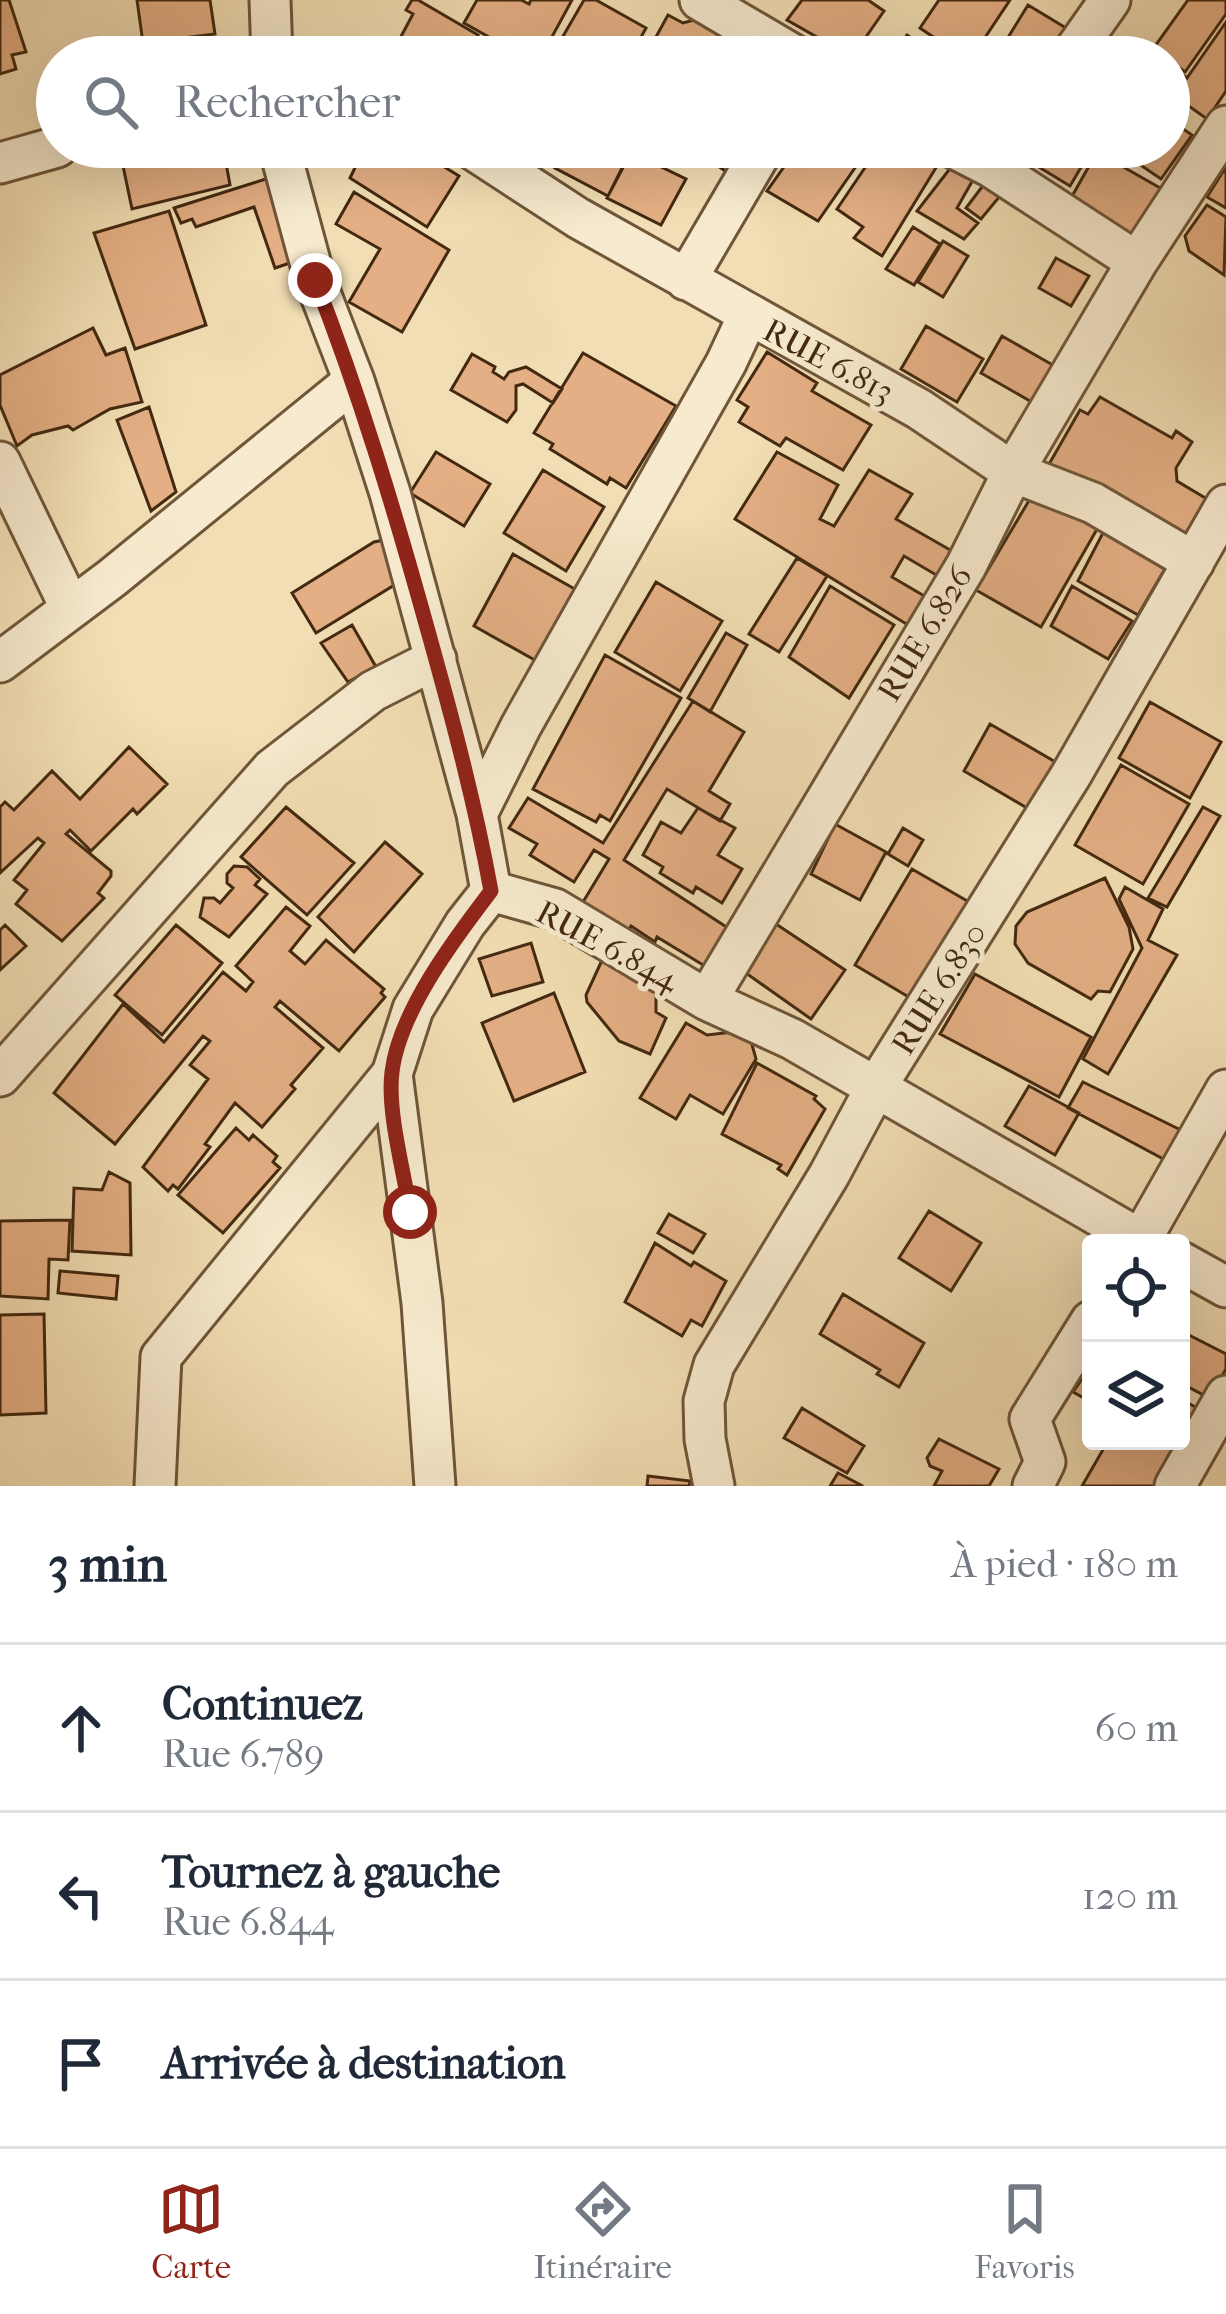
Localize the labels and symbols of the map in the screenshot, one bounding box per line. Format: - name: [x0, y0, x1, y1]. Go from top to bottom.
- route end: [288, 253, 342, 307]
- street label: RUE 6.813: [757, 311, 900, 412]
- street label: RUE 6.826: [870, 559, 981, 709]
- street label: RUE 6.844: [530, 893, 686, 1001]
- street label: RUE 6.830: [883, 916, 995, 1062]
- route start: [383, 1185, 437, 1239]

